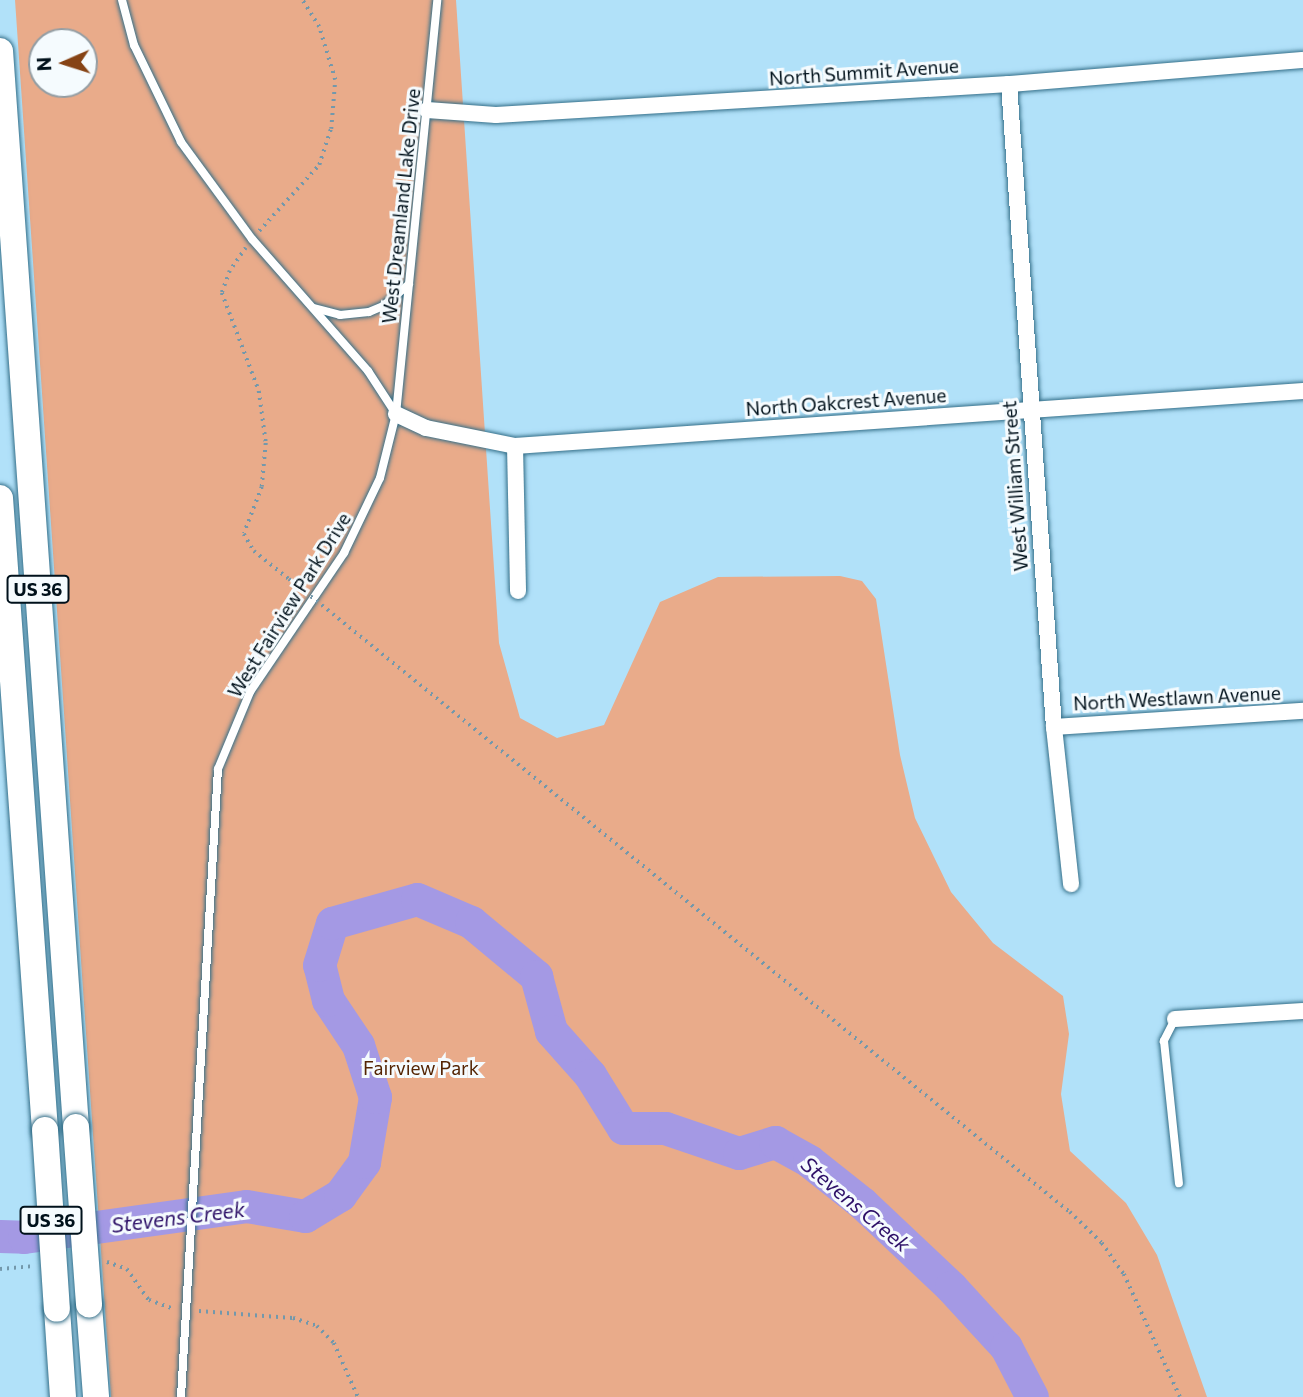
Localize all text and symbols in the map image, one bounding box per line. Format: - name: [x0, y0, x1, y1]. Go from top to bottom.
- north arrow: [28, 28, 98, 98]
- street label: North Summit Avenue: [768, 54, 960, 90]
- text: N: [32, 56, 55, 72]
- street label: West Dreamland Lake Drive: [377, 87, 425, 325]
- street label: North Oakcrest Avenue: [745, 384, 947, 420]
- street label: West William Street: [998, 400, 1032, 572]
- street label: West Fairview Park Drive: [223, 508, 355, 702]
- road number: US 36: [7, 574, 70, 604]
- street label: North Westlawn Avenue: [1073, 681, 1281, 715]
- park label: Fairview Park: [363, 1057, 479, 1079]
- water label: Stevens Creek: [796, 1151, 916, 1257]
- water label: Stevens Creek: [110, 1196, 246, 1238]
- road number: US 36: [20, 1205, 82, 1234]

